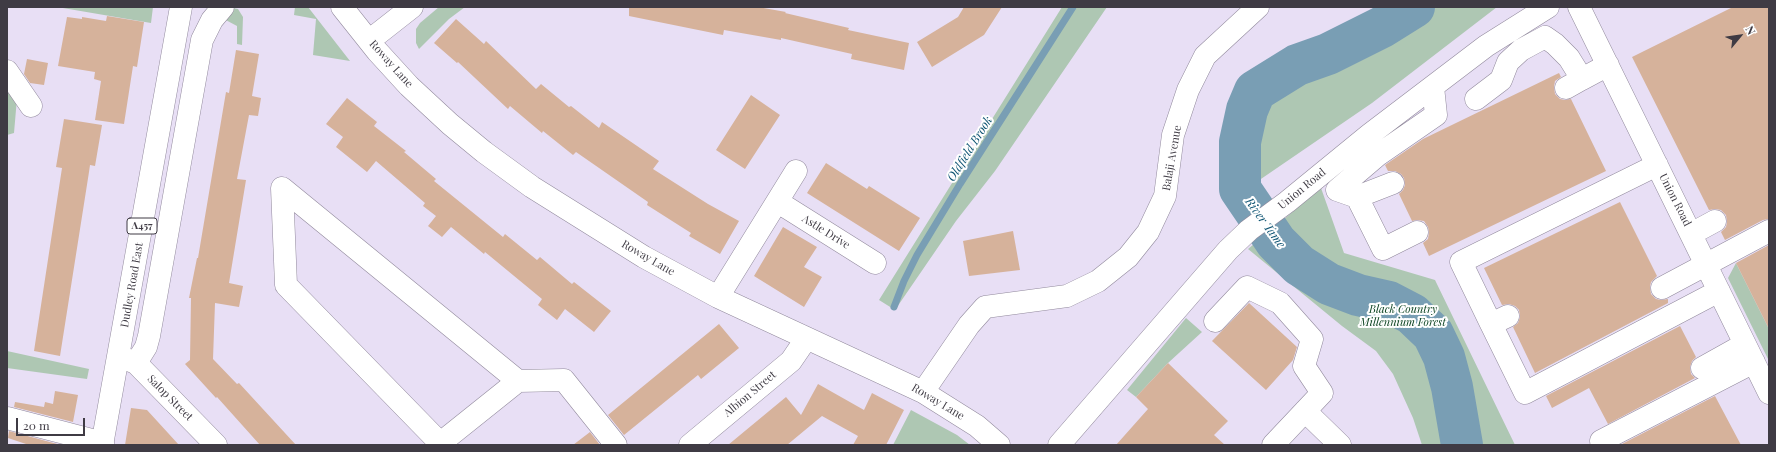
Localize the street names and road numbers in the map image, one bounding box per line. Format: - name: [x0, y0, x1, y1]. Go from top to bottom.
- street label: Roway Lane: [366, 38, 416, 90]
- street label: Balaji Avenue: [1160, 124, 1184, 192]
- street label: Union Road: [1276, 166, 1328, 212]
- street label: Union Road: [1656, 171, 1694, 229]
- street label: Astle Drive: [800, 212, 852, 252]
- road number: A457: [127, 218, 157, 234]
- street label: Roway Lane: [619, 237, 677, 279]
- street label: Dudley Road East: [118, 241, 146, 329]
- street label: Albion Street: [721, 368, 779, 420]
- street label: Salop Street: [144, 372, 196, 424]
- street label: Roway Lane: [909, 381, 967, 423]

